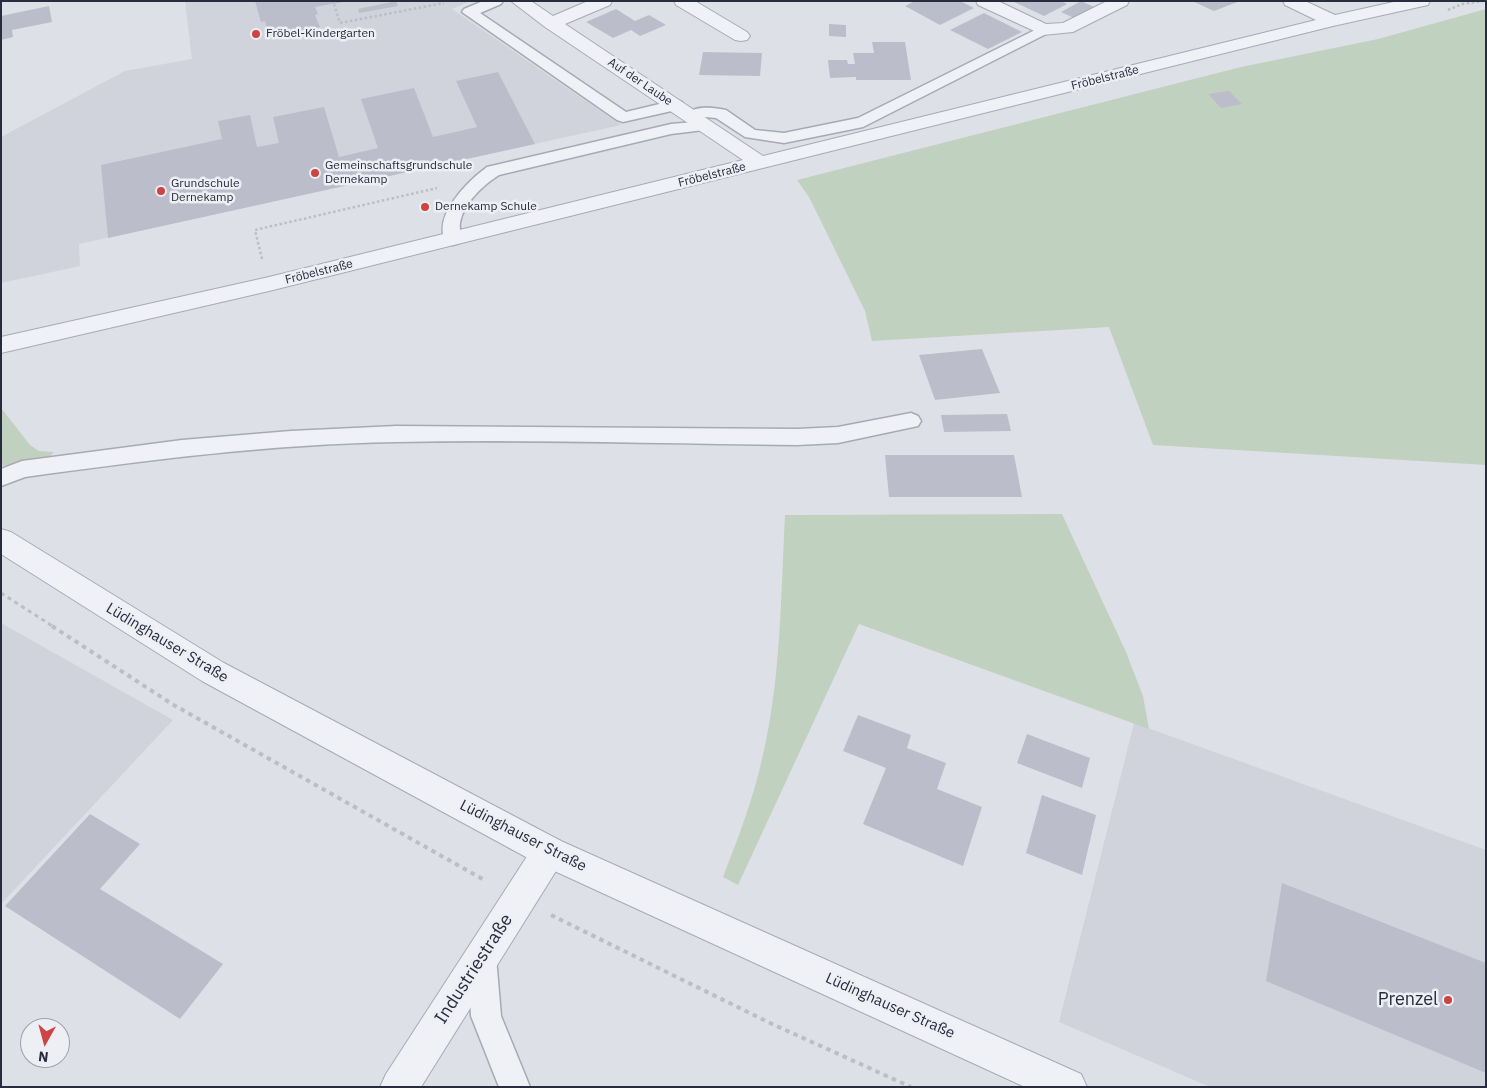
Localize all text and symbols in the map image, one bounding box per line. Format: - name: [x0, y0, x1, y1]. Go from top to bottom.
- place label: Fröbel-Kindergarten: [266, 27, 375, 41]
- marker: Fröbel-Kindergarten: [250, 28, 262, 40]
- street label: Auf der Laube: [605, 55, 675, 109]
- street label: Fröbelstraße: [1070, 63, 1140, 93]
- place label: Gemeinschaftsgrundschule Dernekamp: [325, 159, 472, 187]
- street label: Fröbelstraße: [677, 160, 747, 190]
- marker: Gemeinschaftsgrundschule Dernekamp: [309, 167, 321, 179]
- place label: Grundschule Dernekamp: [171, 177, 240, 205]
- marker: Grundschule Dernekamp: [155, 185, 167, 197]
- place label: Dernekamp Schule: [435, 200, 537, 214]
- marker: Dernekamp Schule: [419, 201, 431, 213]
- street label: Fröbelstraße: [284, 257, 354, 287]
- street label: Lüdinghauser Straße: [103, 599, 231, 687]
- street label: Lüdinghauser Straße: [457, 796, 589, 876]
- street label: Industriestraße: [430, 910, 518, 1028]
- street label: Lüdinghauser Straße: [823, 969, 957, 1043]
- place label: Prenzel: [1378, 989, 1438, 1011]
- marker: Prenzel: [1442, 994, 1454, 1006]
- north arrow: [20, 1018, 70, 1068]
- text: N: [37, 1047, 49, 1066]

